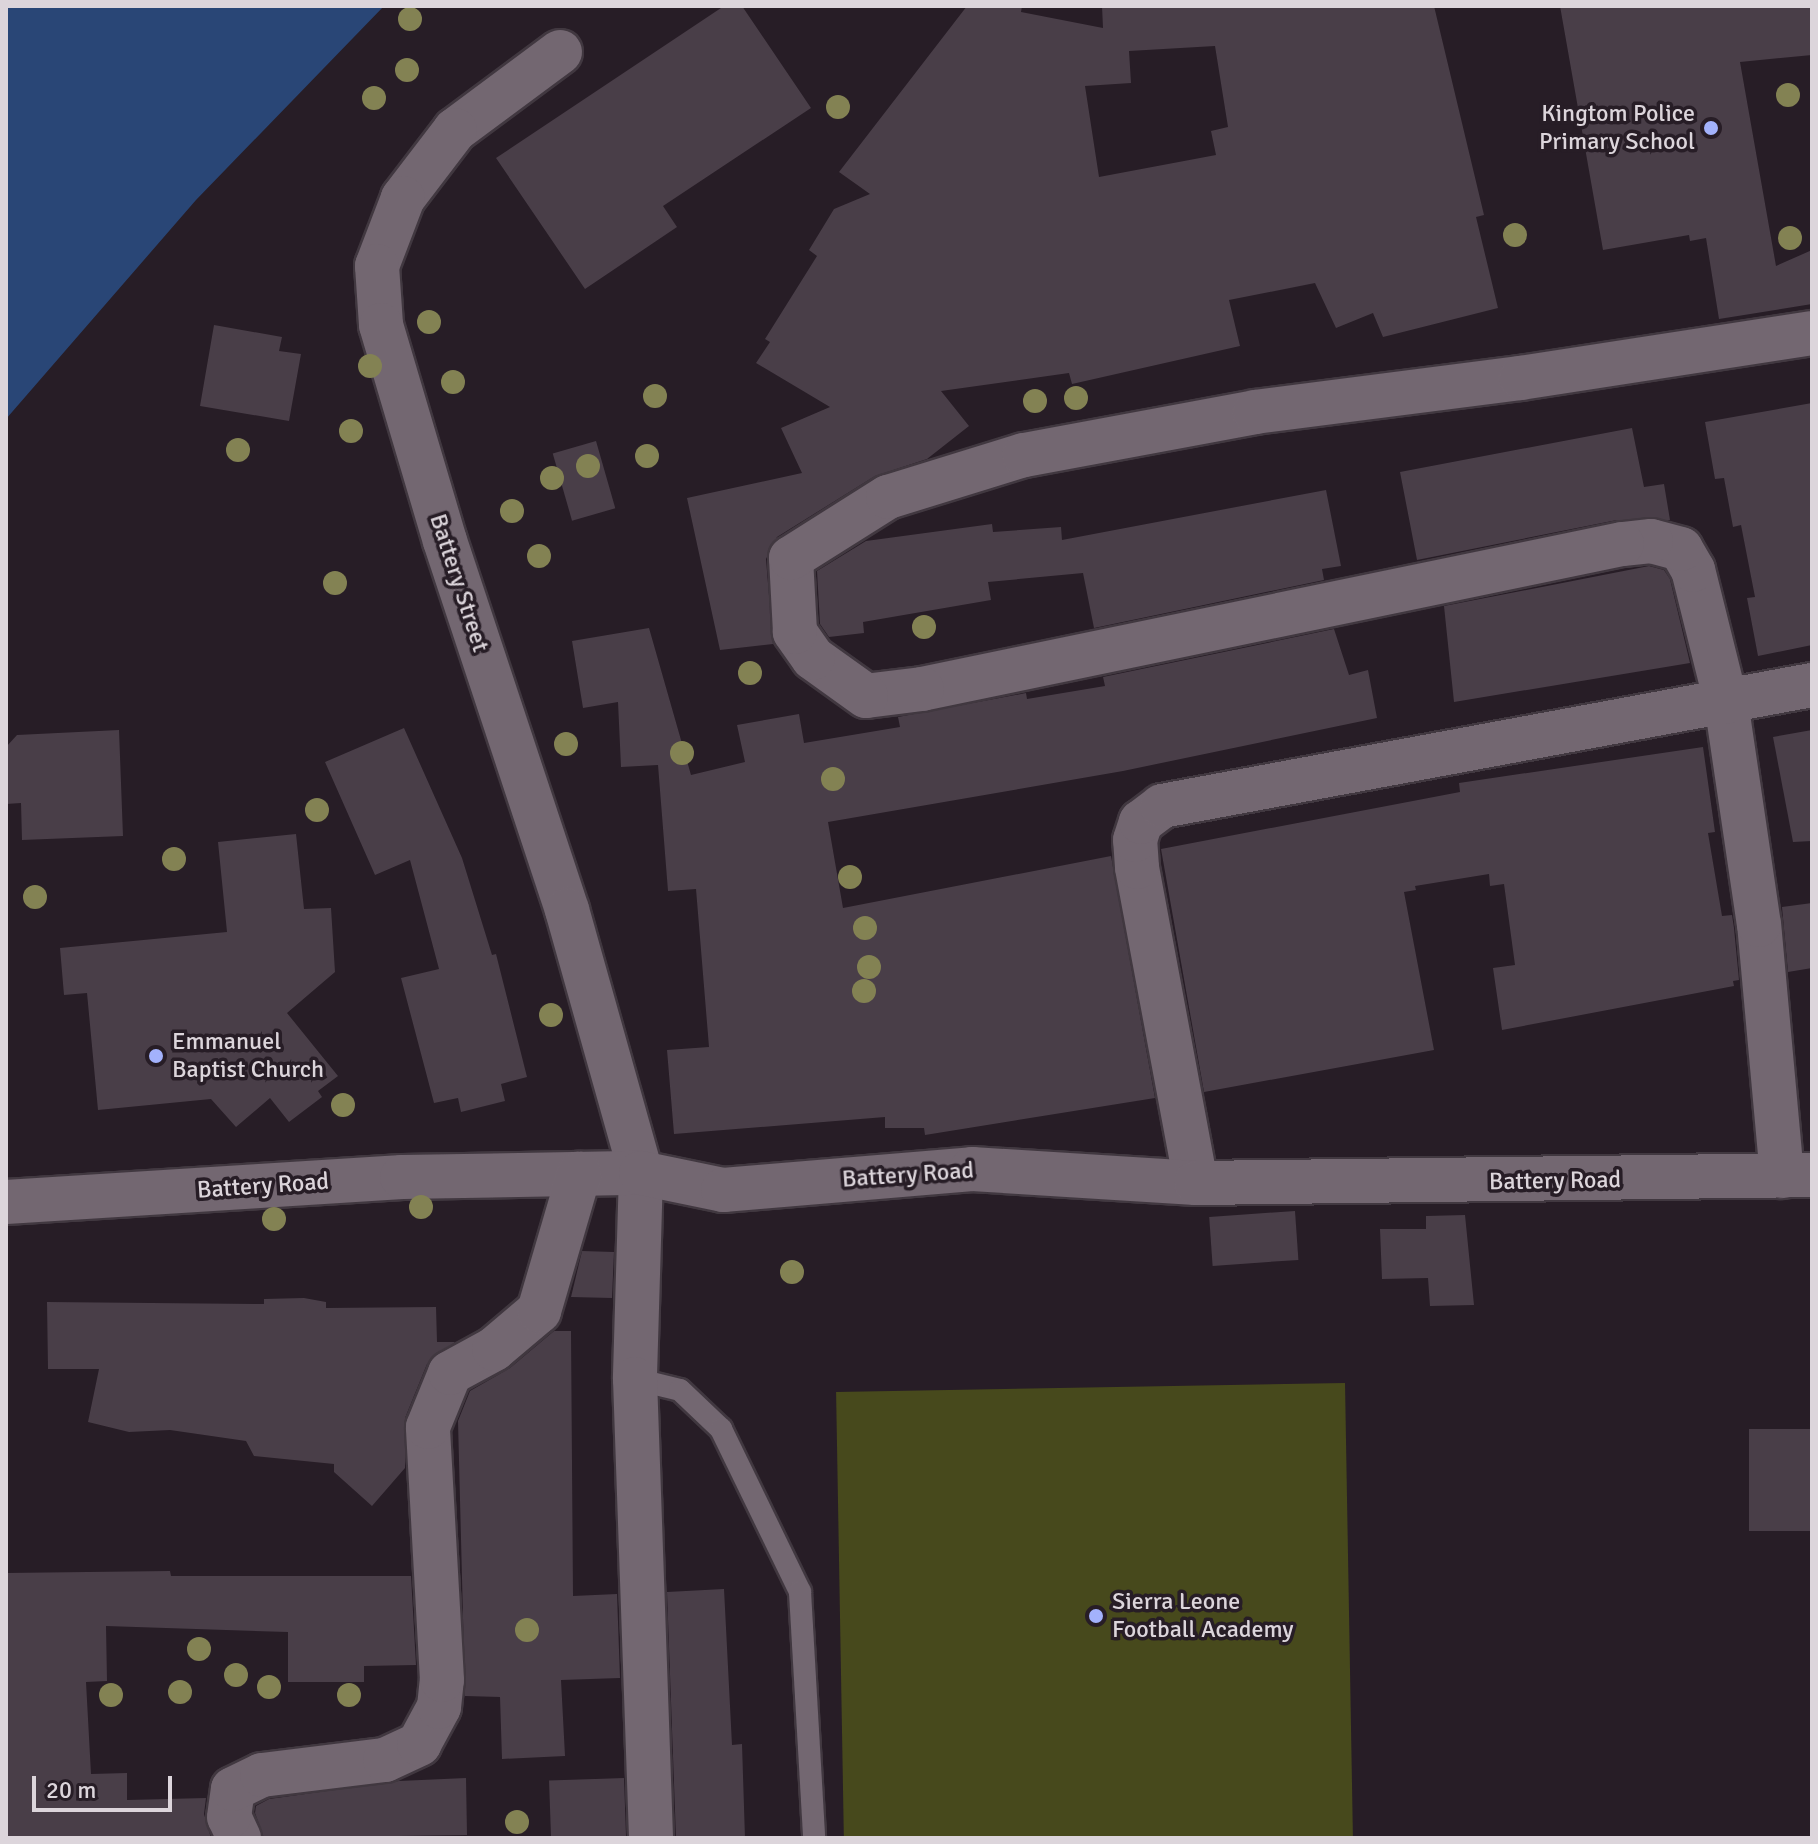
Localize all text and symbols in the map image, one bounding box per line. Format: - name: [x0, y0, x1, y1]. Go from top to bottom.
- place label: Kingtom Police Primary School: [1539, 100, 1695, 156]
- marker: Kingtom Police Primary School: [1702, 119, 1720, 137]
- street label: Battery Street: [423, 510, 495, 656]
- place label: Emmanuel Baptist Church: [172, 1028, 324, 1084]
- marker: Emmanuel Baptist Church: [147, 1047, 165, 1065]
- street label: Battery Road: [841, 1156, 975, 1194]
- street label: Battery Road: [1489, 1165, 1621, 1197]
- street label: Battery Road: [196, 1167, 330, 1205]
- place label: Sierra Leone Football Academy: [1112, 1588, 1293, 1644]
- marker: Sierra Leone Football Academy: [1087, 1607, 1105, 1625]
- scale bar: [36, 1760, 176, 1810]
- text: 20 m: [46, 1775, 96, 1805]

